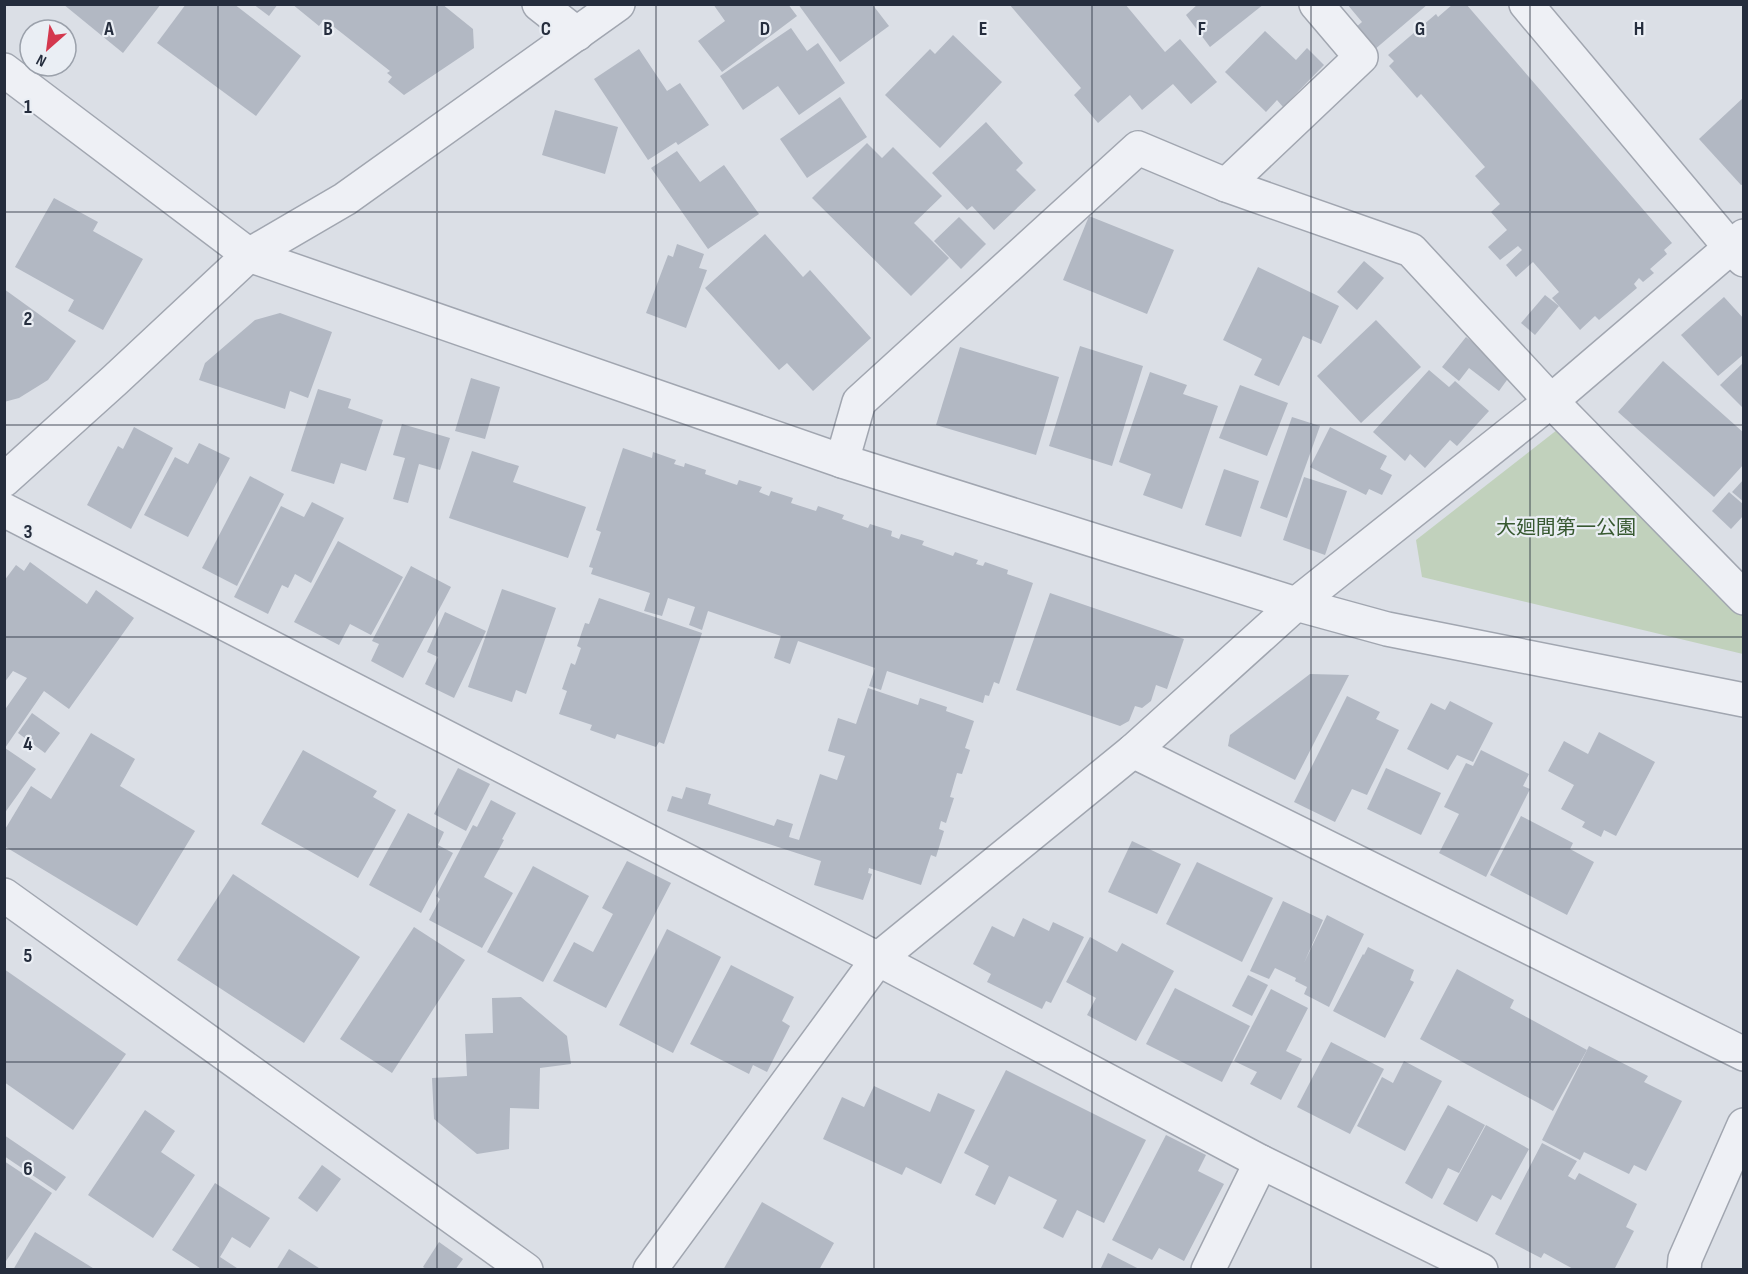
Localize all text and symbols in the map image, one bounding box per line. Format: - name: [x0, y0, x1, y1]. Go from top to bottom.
- text: A: [103, 17, 114, 41]
- text: B: [323, 17, 333, 41]
- text: C: [541, 17, 551, 41]
- text: D: [760, 17, 770, 41]
- text: E: [979, 17, 987, 41]
- text: F: [1198, 17, 1206, 41]
- text: G: [1415, 17, 1425, 41]
- text: H: [1634, 17, 1644, 41]
- north arrow: [18, 18, 78, 78]
- text: N: [33, 50, 50, 70]
- text: 1: [24, 95, 32, 119]
- text: 2: [24, 307, 32, 331]
- park label: 大廻間第一公園: [1496, 516, 1636, 540]
- text: 3: [24, 520, 33, 544]
- text: 4: [23, 732, 33, 756]
- text: 5: [24, 944, 33, 968]
- text: 6: [23, 1157, 33, 1181]

